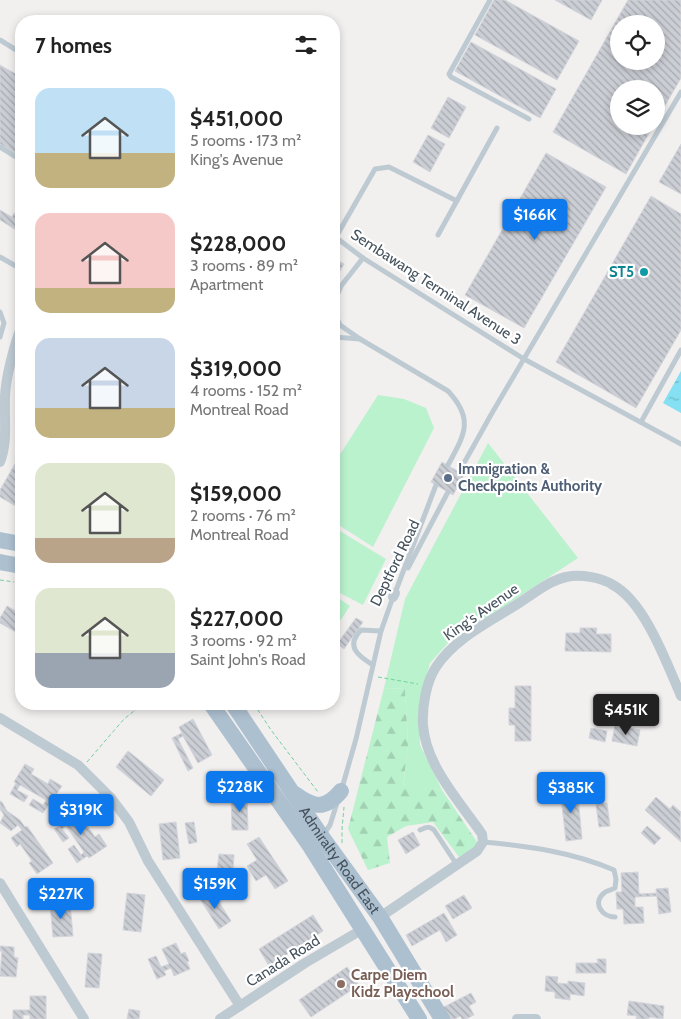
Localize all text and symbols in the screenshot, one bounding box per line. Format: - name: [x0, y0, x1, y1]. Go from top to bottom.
- map controls: [610, 15, 665, 135]
- button: locate: [610, 15, 665, 70]
- icon: filters: [292, 31, 320, 59]
- text: 7 homes: [35, 33, 112, 58]
- button: layers: [610, 80, 665, 135]
- text: $451,000: [190, 106, 283, 131]
- icon: home: [75, 108, 135, 168]
- text: 5 rooms · 173 m²: [190, 131, 301, 150]
- text: King's Avenue: [190, 150, 283, 169]
- pin: $166K: [500, 198, 570, 241]
- text: $166K: [513, 205, 557, 224]
- street label: Sembawang Terminal Avenue 3: [348, 225, 524, 349]
- text: $228,000: [190, 231, 286, 256]
- icon: home: [75, 233, 135, 293]
- text: 3 rooms · 89 m²: [190, 256, 298, 275]
- place label: ST5: [609, 263, 634, 281]
- marker: ST5: [638, 266, 650, 278]
- text: Apartment: [190, 275, 263, 294]
- text: $319,000: [190, 356, 282, 381]
- icon: home: [75, 358, 135, 418]
- text: 4 rooms · 152 m²: [190, 381, 302, 400]
- text: Montreal Road: [190, 400, 289, 419]
- place label: Immigration & Checkpoints Authority: [458, 460, 603, 495]
- marker: Immigration & Checkpoints Authority: [442, 472, 454, 484]
- text: $159,000: [190, 481, 282, 506]
- icon: home: [75, 483, 135, 543]
- text: 2 rooms · 76 m²: [190, 506, 296, 525]
- street label: Deptford Road: [366, 517, 424, 609]
- text: Montreal Road: [190, 525, 289, 544]
- street label: King's Avenue: [440, 579, 522, 644]
- text: $227,000: [190, 606, 284, 631]
- icon: home: [75, 608, 135, 668]
- text: 3 rooms · 92 m²: [190, 631, 297, 650]
- text: Saint John's Road: [190, 650, 306, 669]
- pin: $451K: [591, 694, 661, 736]
- text: $451K: [604, 700, 648, 719]
- pin: $228K: [205, 770, 275, 813]
- pin: $385K: [536, 772, 606, 814]
- text: $228K: [217, 777, 263, 796]
- text: $385K: [548, 778, 594, 797]
- pin: $319K: [46, 794, 116, 836]
- text: $319K: [60, 800, 102, 819]
- street label: Admiralty Road East: [295, 803, 384, 917]
- pin: $159K: [180, 868, 250, 910]
- text: $159K: [194, 874, 236, 893]
- pin: $227K: [26, 878, 96, 920]
- text: $227K: [39, 884, 83, 903]
- street label: Canada Road: [243, 931, 323, 991]
- place label: Carpe Diem Kidz Playschool: [351, 966, 454, 1001]
- marker: Carpe Diem Kidz Playschool: [335, 978, 347, 990]

